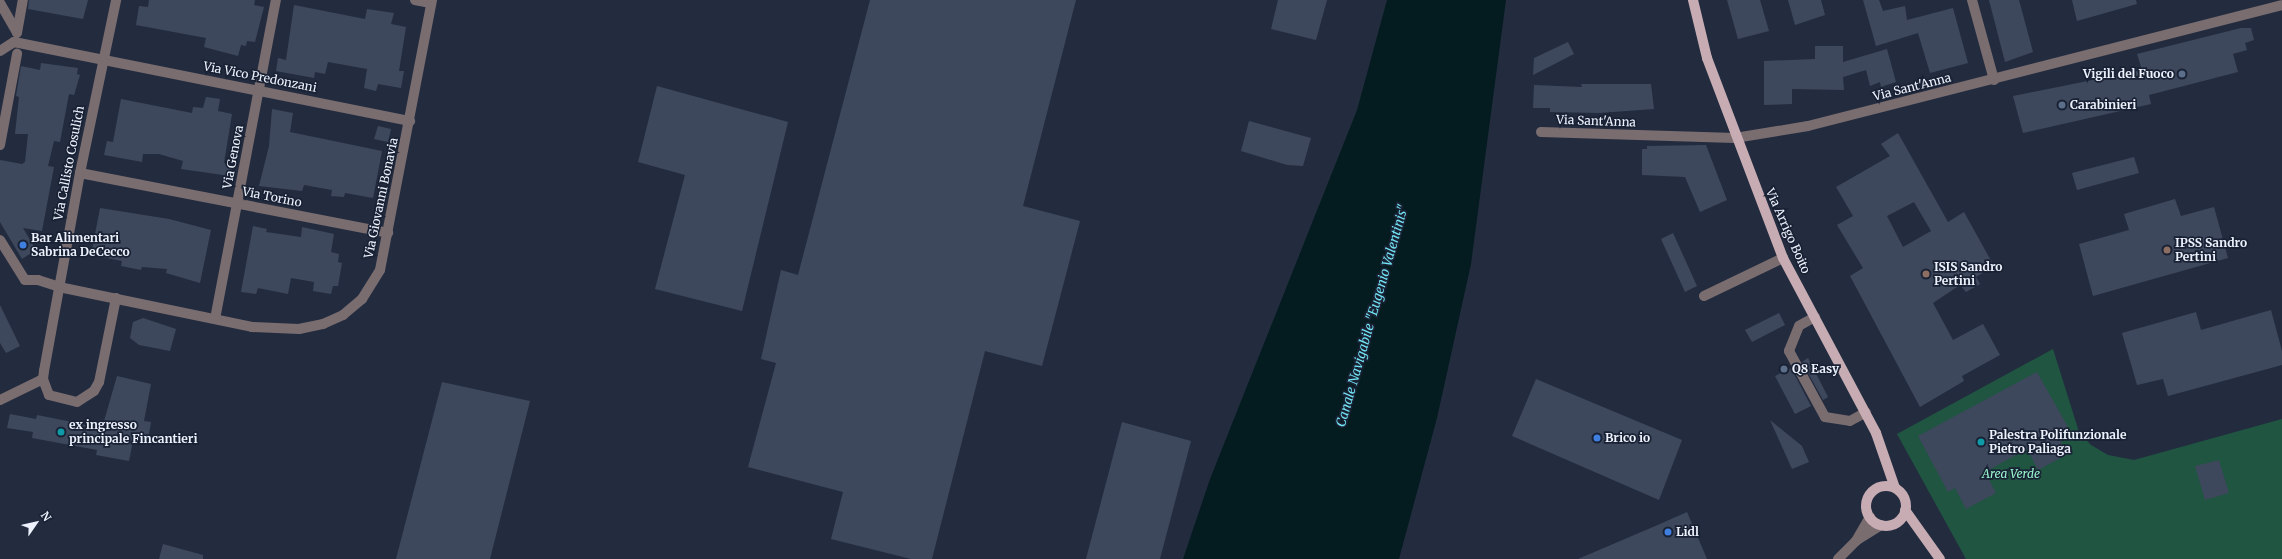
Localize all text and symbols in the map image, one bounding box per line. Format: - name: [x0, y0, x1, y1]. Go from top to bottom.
- street label: Via Vico Predonzani: [202, 59, 318, 95]
- place label: Vigili del Fuoco: [2083, 67, 2174, 81]
- marker: Vigili del Fuoco: [2177, 69, 2187, 79]
- street label: Via Sant'Anna: [1871, 70, 1953, 104]
- place label: Carabinieri: [2070, 98, 2136, 112]
- marker: Carabinieri: [2057, 100, 2067, 110]
- street label: Via Callisto Cosulich: [51, 105, 87, 221]
- street label: Via Sant'Anna: [1556, 112, 1636, 130]
- street label: Via Genova: [220, 124, 246, 190]
- street label: Via Giovanni Bonavia: [361, 136, 401, 260]
- street label: Via Torino: [241, 184, 303, 210]
- street label: Via Arrigo Boito: [1763, 186, 1813, 276]
- water label: Canale Navigabile "Eugenio Valentinis": [1334, 203, 1412, 429]
- place label: Bar Alimentari Sabrina DeCecco: [31, 231, 130, 259]
- place label: IPSS Sandro Pertini: [2175, 236, 2247, 264]
- marker: Bar Alimentari Sabrina DeCecco: [18, 240, 28, 250]
- marker: IPSS Sandro Pertini: [2162, 245, 2172, 255]
- place label: ISIS Sandro Pertini: [1934, 260, 2002, 288]
- marker: ISIS Sandro Pertini: [1921, 269, 1931, 279]
- place label: Q8 Easy: [1792, 362, 1839, 376]
- marker: Q8 Easy: [1779, 364, 1789, 374]
- place label: ex ingresso principale Fincantieri: [69, 418, 198, 446]
- marker: ex ingresso principale Fincantieri: [56, 427, 66, 437]
- place label: Palestra Polifunzionale Pietro Paliaga: [1989, 428, 2126, 456]
- place label: Brico io: [1605, 431, 1650, 445]
- marker: Brico io: [1592, 433, 1602, 443]
- marker: Palestra Polifunzionale Pietro Paliaga: [1976, 437, 1986, 447]
- park label: Area Verde: [1982, 467, 2040, 481]
- north arrow: [16, 503, 56, 543]
- text: N: [38, 509, 54, 524]
- place label: Lidl: [1676, 525, 1699, 539]
- marker: Lidl: [1663, 527, 1673, 537]

